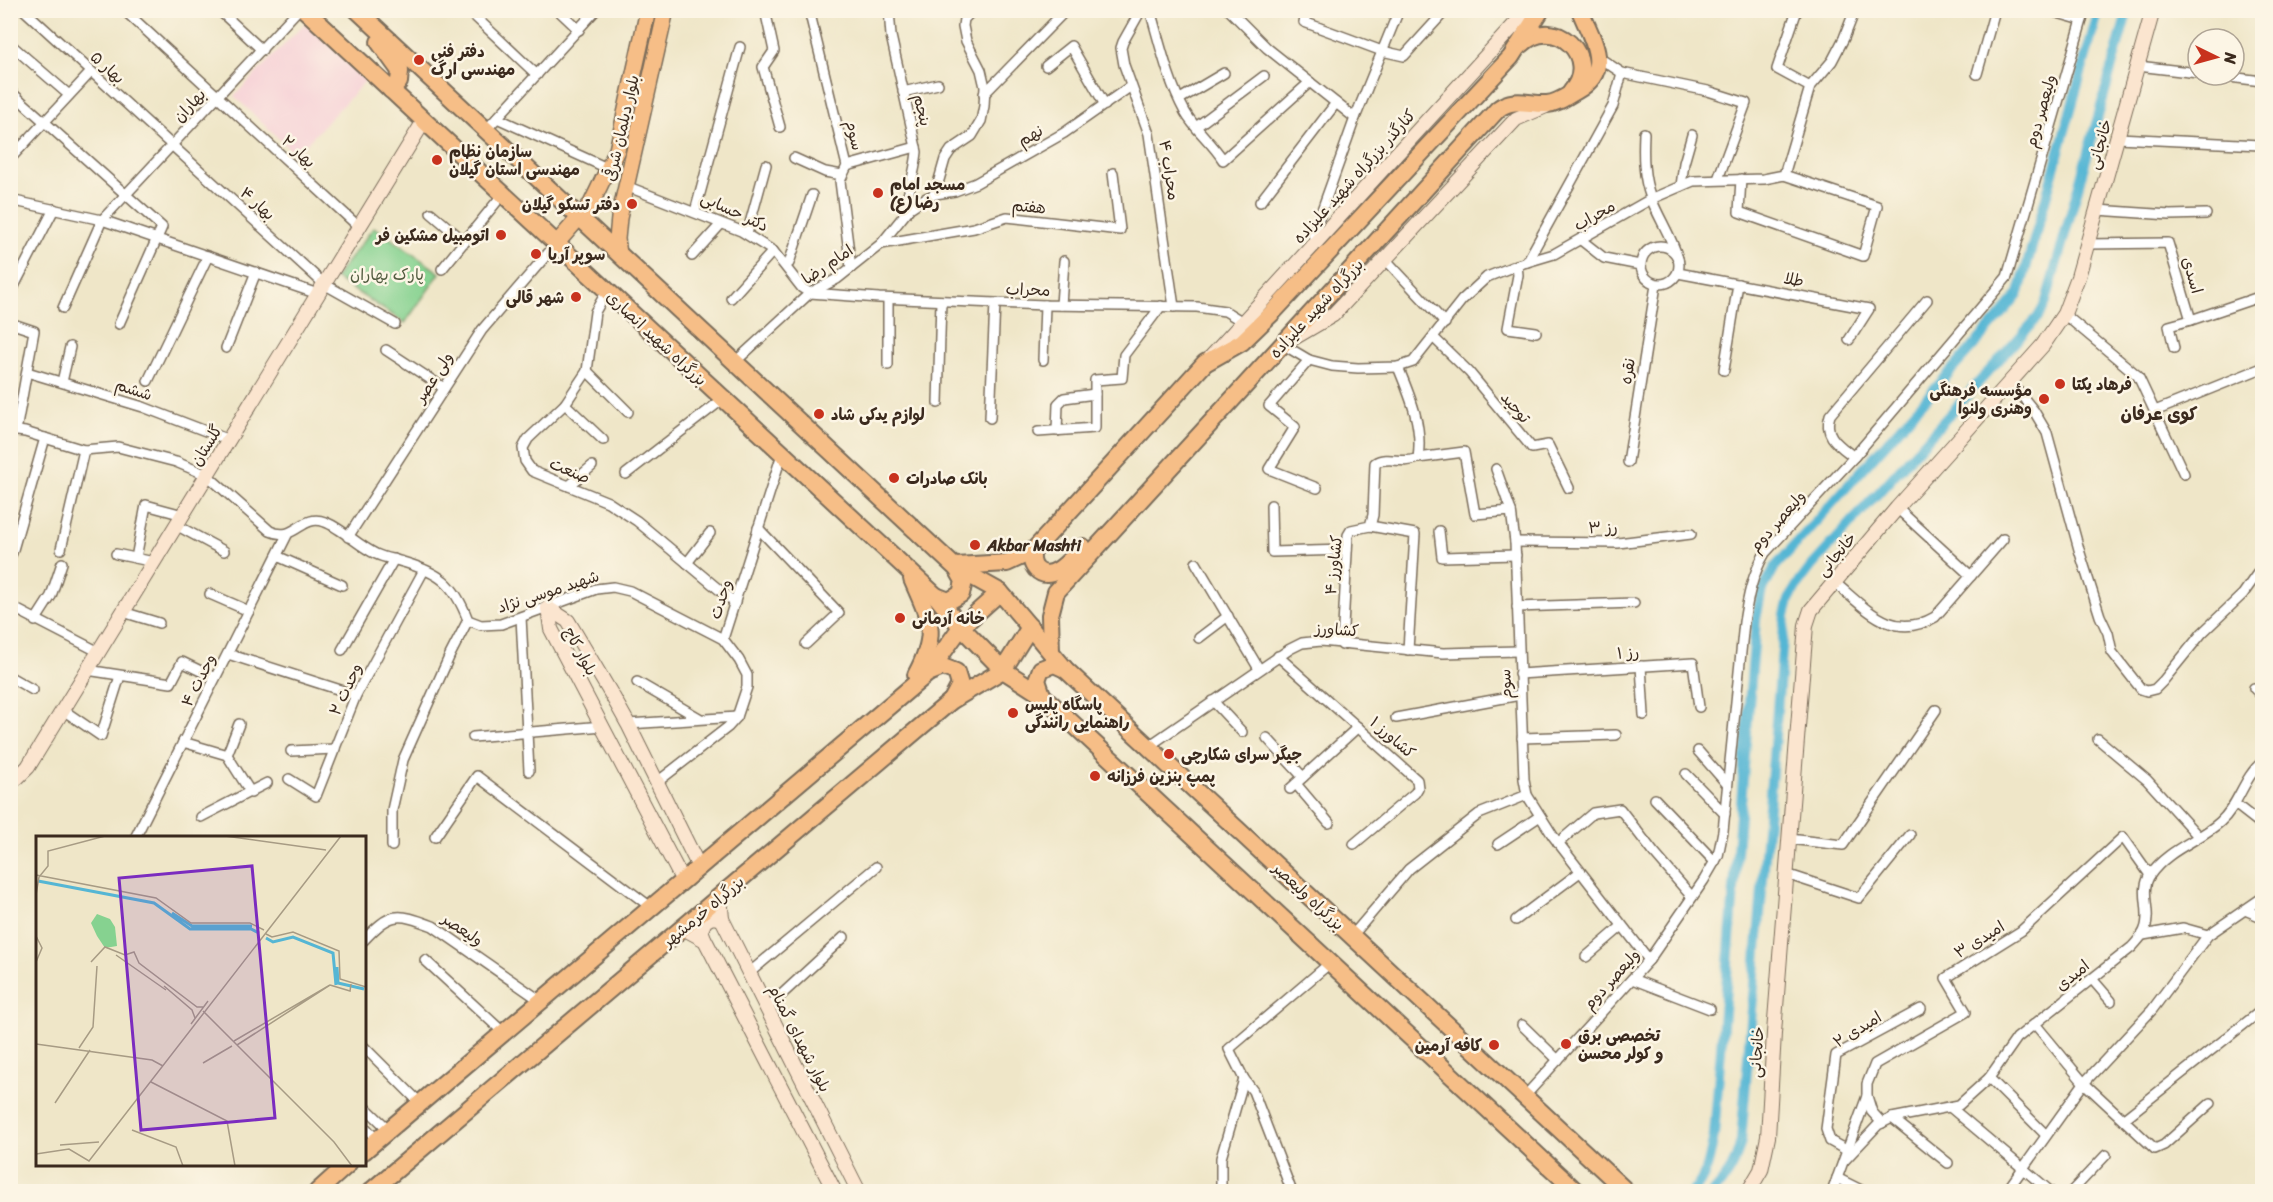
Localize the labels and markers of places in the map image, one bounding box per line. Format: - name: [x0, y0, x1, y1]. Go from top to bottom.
- place label: دفتر فنی مهندسی ارگ: [431, 37, 515, 84]
- marker: دفتر فنی مهندسی ارگ: [412, 53, 426, 67]
- place label: سازمان نظام مهندسی استان گیلان: [449, 137, 580, 184]
- marker: سازمان نظام مهندسی استان گیلان: [430, 153, 444, 167]
- place label: مسجد امام رضا (ع): [890, 170, 965, 217]
- marker: مسجد امام رضا (ع): [871, 186, 885, 200]
- place label: دفتر تسکو گیلان: [522, 190, 620, 219]
- marker: دفتر تسکو گیلان: [625, 197, 639, 211]
- place label: اتومبیل مشکین فر: [374, 221, 489, 250]
- marker: اتومبیل مشکین فر: [494, 228, 508, 242]
- place label: سوپر آریا: [548, 240, 605, 269]
- marker: سوپر آریا: [529, 247, 543, 261]
- place label: شهر قالی: [506, 283, 564, 312]
- marker: شهر قالی: [569, 290, 583, 304]
- place label: فرهاد یکتا: [2072, 370, 2132, 399]
- place label: مؤسسه فرهنگی وهنری ولنوا: [1929, 376, 2032, 423]
- marker: فرهاد یکتا: [2053, 377, 2067, 391]
- marker: مؤسسه فرهنگی وهنری ولنوا: [2037, 392, 2051, 406]
- place label: لوازم یدکی شاد: [831, 400, 925, 429]
- marker: لوازم یدکی شاد: [812, 407, 826, 421]
- place label: بانک صادرات: [906, 464, 988, 493]
- marker: بانک صادرات: [887, 471, 901, 485]
- place label: Akbar Mashti: [986, 531, 1082, 560]
- marker: Akbar Mashti: [968, 538, 982, 552]
- place label: خانه آرمانی: [912, 604, 985, 633]
- marker: خانه آرمانی: [893, 611, 907, 625]
- place label: پاسگاه پلیس راهنمایی رانندگی: [1025, 690, 1130, 737]
- marker: پاسگاه پلیس راهنمایی رانندگی: [1006, 706, 1020, 720]
- place label: جیگر سرای شکارچی: [1181, 740, 1302, 769]
- marker: جیگر سرای شکارچی: [1162, 747, 1176, 761]
- place label: پمپ بنزین فرزانه: [1107, 762, 1216, 791]
- marker: پمپ بنزین فرزانه: [1088, 769, 1102, 783]
- place label: تخصصی برق و کولر محسن: [1578, 1021, 1663, 1068]
- place label: کافه آرمین: [1415, 1031, 1482, 1060]
- marker: تخصصی برق و کولر محسن: [1559, 1037, 1573, 1051]
- marker: کافه آرمین: [1487, 1038, 1501, 1052]

